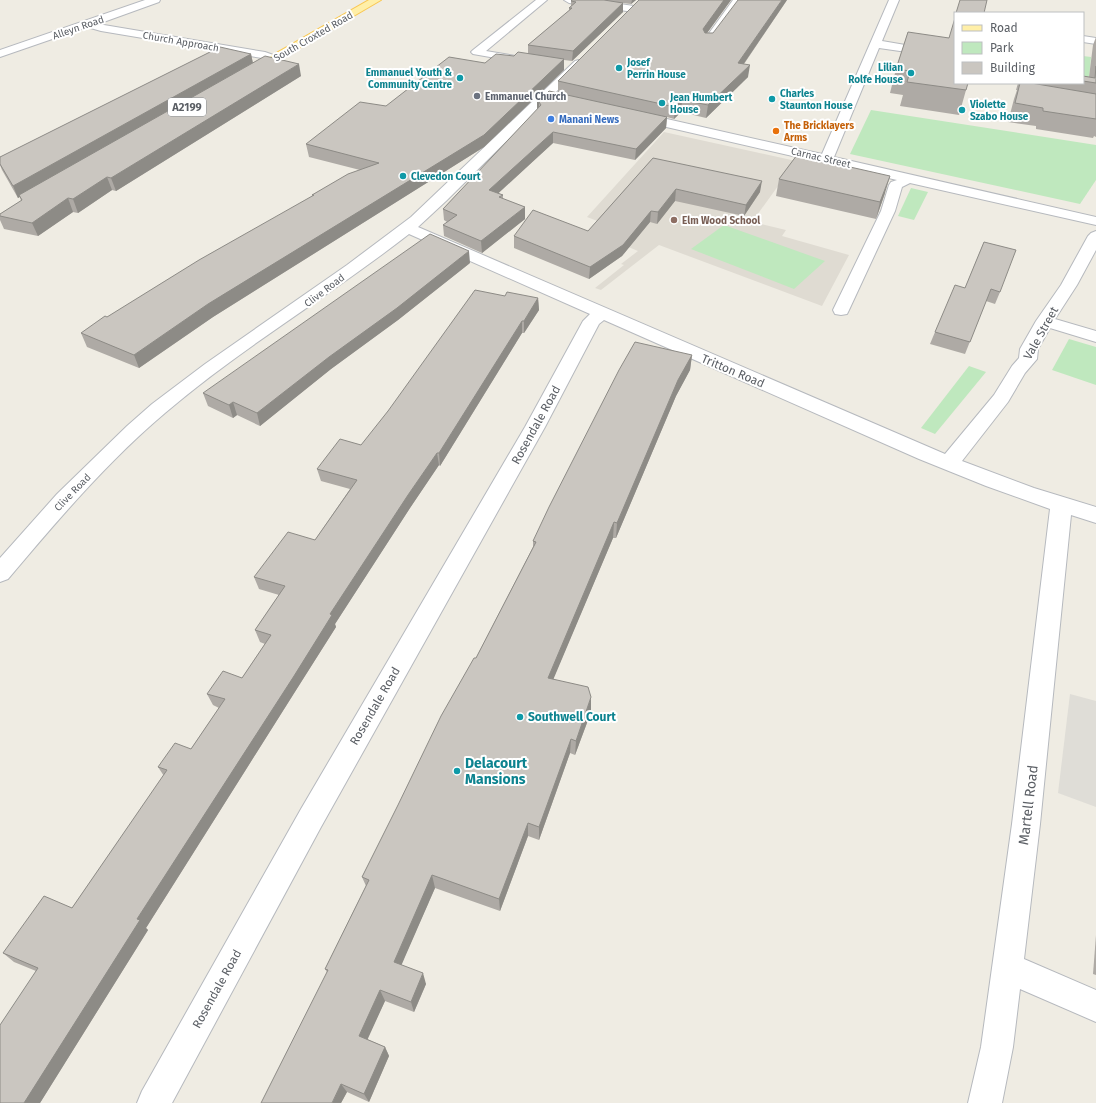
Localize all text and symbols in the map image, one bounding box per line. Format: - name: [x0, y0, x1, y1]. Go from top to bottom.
- street label: South Croxted Road: [272, 9, 355, 64]
- legend: [954, 12, 1084, 84]
- street label: Alleyn Road: [51, 14, 106, 42]
- text: Road: [990, 21, 1018, 35]
- street label: Church Approach: [142, 29, 220, 55]
- text: Park: [990, 41, 1014, 55]
- place label: Josef Perrin House: [626, 57, 686, 81]
- text: Building: [990, 61, 1036, 75]
- place label: Lilian Rolfe House: [848, 62, 903, 86]
- marker: Josef Perrin House: [614, 63, 624, 73]
- place label: Emmanuel Youth & Community Centre: [366, 67, 452, 91]
- marker: Lilian Rolfe House: [906, 68, 916, 78]
- marker: Emmanuel Youth & Community Centre: [455, 73, 465, 83]
- place label: Charles Staunton House: [780, 88, 853, 112]
- marker: Emmanuel Church: [472, 91, 482, 101]
- place label: Emmanuel Church: [485, 91, 567, 103]
- place label: Jean Humbert House: [669, 92, 733, 116]
- marker: Charles Staunton House: [767, 94, 777, 104]
- road number: A2199: [168, 98, 206, 116]
- marker: Jean Humbert House: [657, 98, 667, 108]
- place label: Violette Szabo House: [969, 99, 1029, 123]
- marker: Violette Szabo House: [957, 105, 967, 115]
- marker: Manani News: [546, 114, 556, 124]
- place label: Manani News: [559, 114, 619, 126]
- place label: The Bricklayers Arms: [783, 120, 854, 144]
- marker: The Bricklayers Arms: [771, 126, 781, 136]
- street label: Carnac Street: [790, 145, 852, 171]
- marker: Clevedon Court: [398, 171, 408, 181]
- place label: Clevedon Court: [411, 171, 481, 183]
- marker: Elm Wood School: [669, 215, 679, 225]
- place label: Elm Wood School: [682, 215, 760, 227]
- street label: Clive Road: [302, 272, 347, 310]
- street label: Vale Street: [1021, 304, 1062, 362]
- street label: Tritton Road: [699, 351, 767, 391]
- street label: Rosendale Road: [509, 383, 563, 467]
- street label: Clive Road: [52, 472, 93, 514]
- street label: Rosendale Road: [347, 665, 403, 747]
- place label: Southwell Court: [528, 710, 616, 724]
- marker: Southwell Court: [515, 712, 525, 722]
- place label: Delacourt Mansions: [465, 755, 528, 788]
- street label: Martell Road: [1015, 764, 1042, 846]
- marker: Delacourt Mansions: [452, 766, 462, 776]
- street label: Rosendale Road: [190, 947, 244, 1031]

